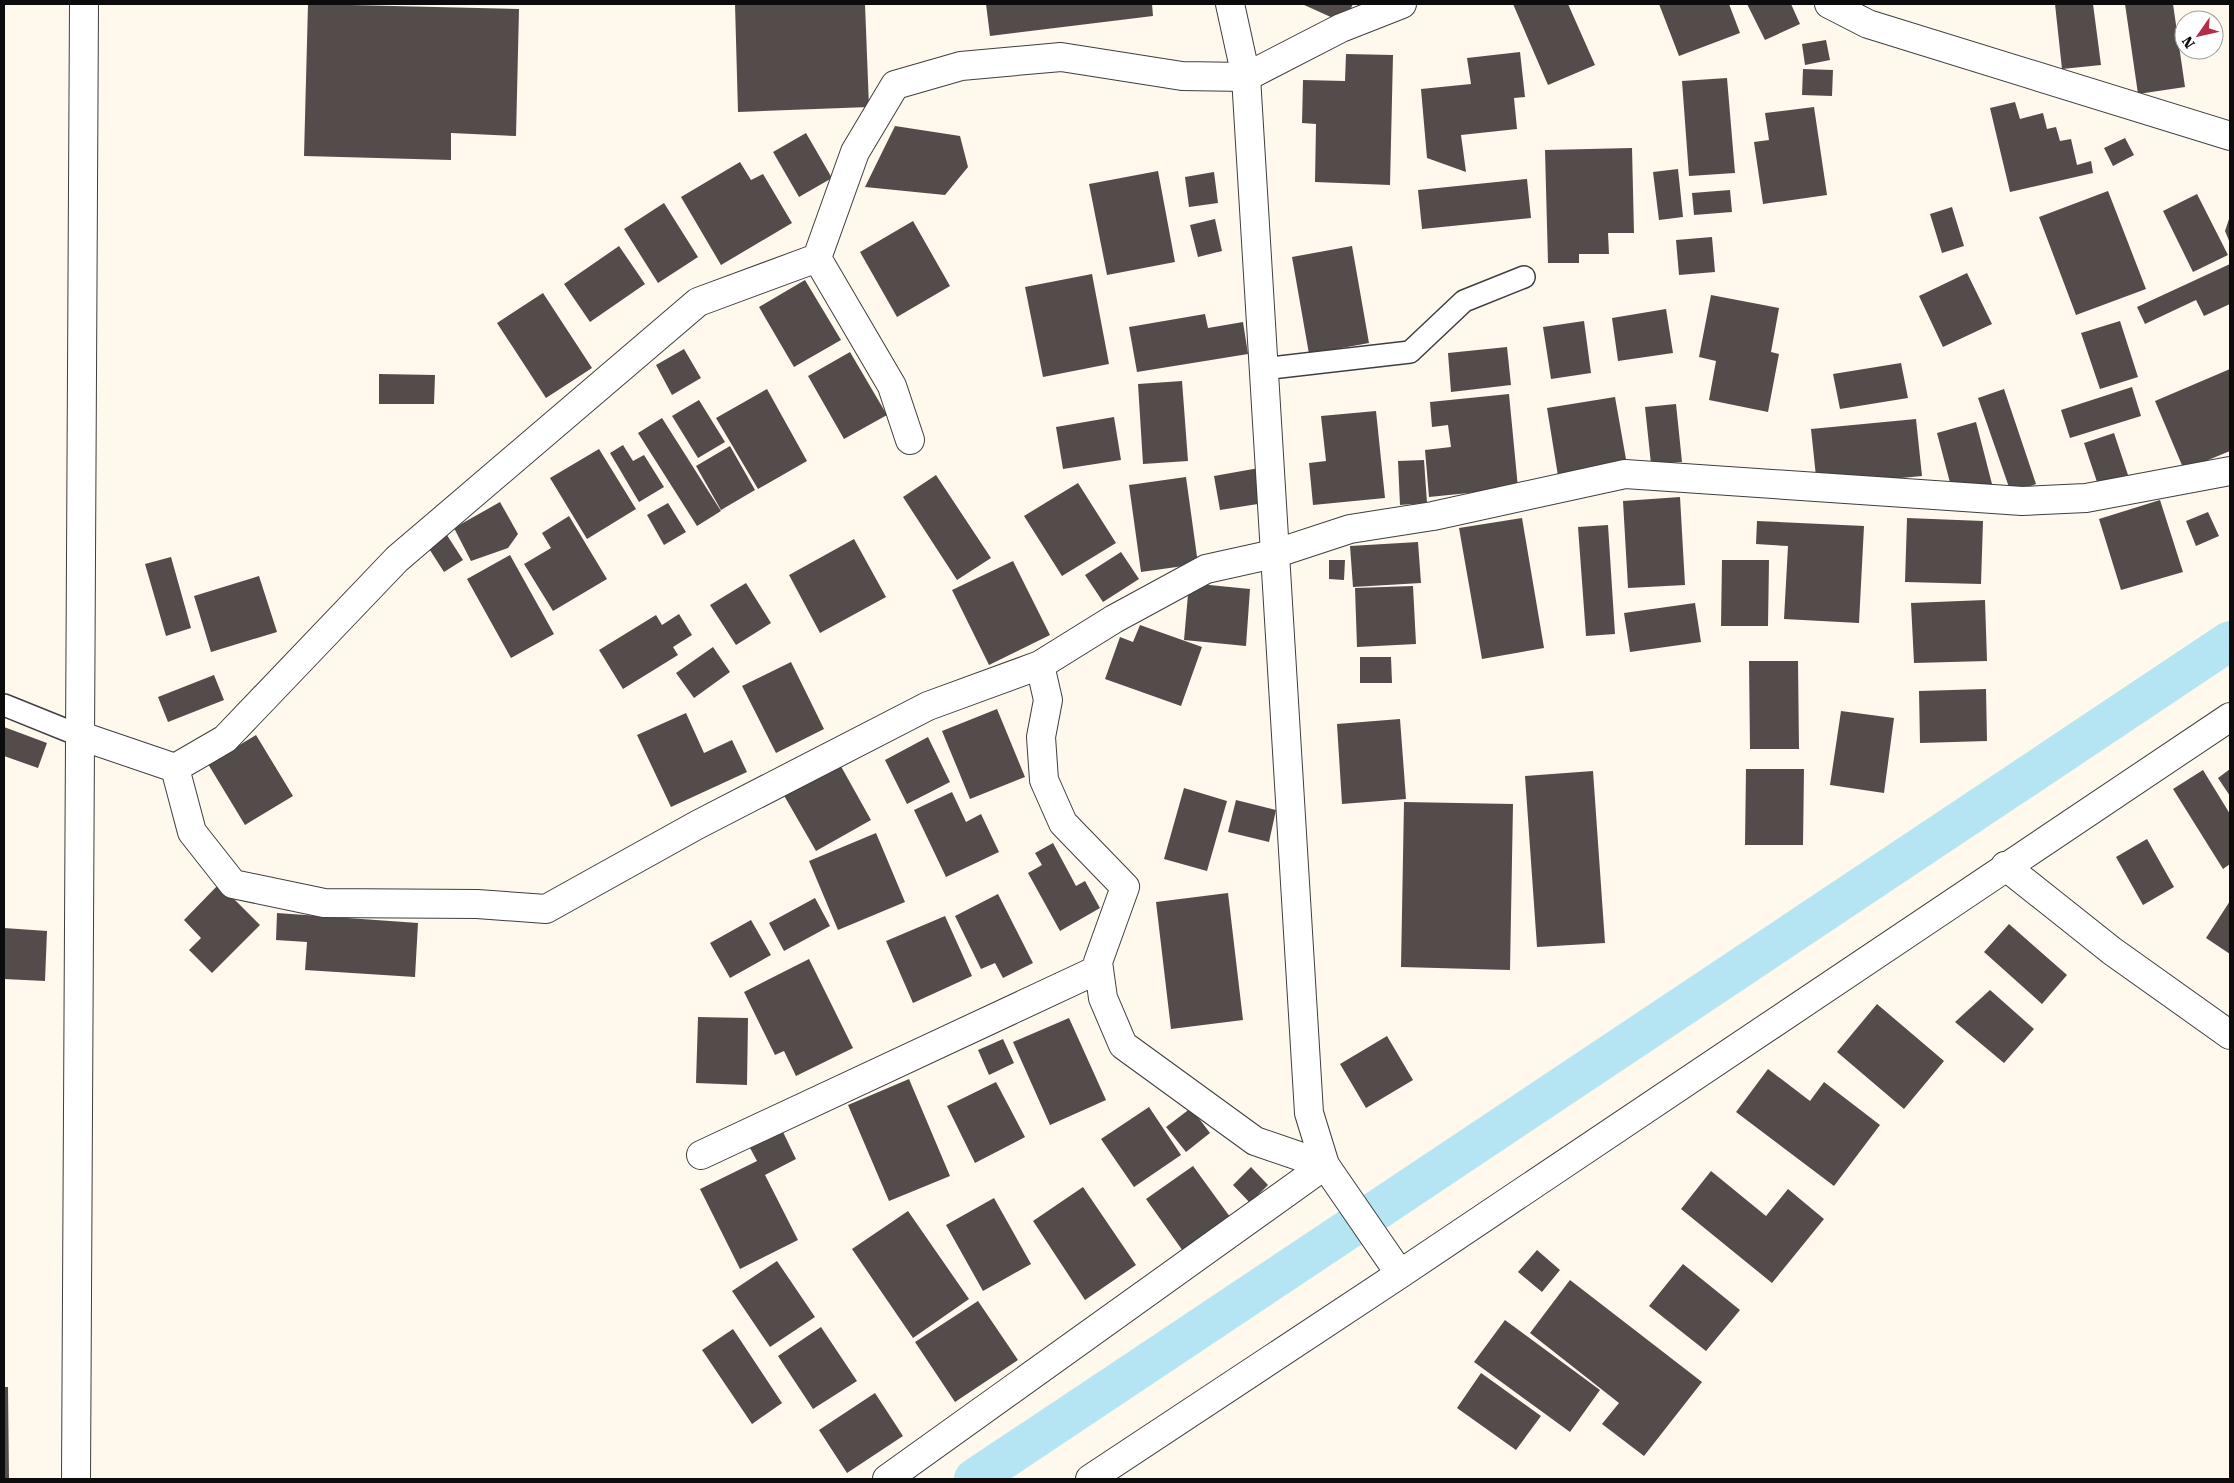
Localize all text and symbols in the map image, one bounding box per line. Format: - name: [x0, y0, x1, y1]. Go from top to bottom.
- north arrow: [2174, 10, 2224, 60]
- text: N: [2178, 33, 2198, 51]

